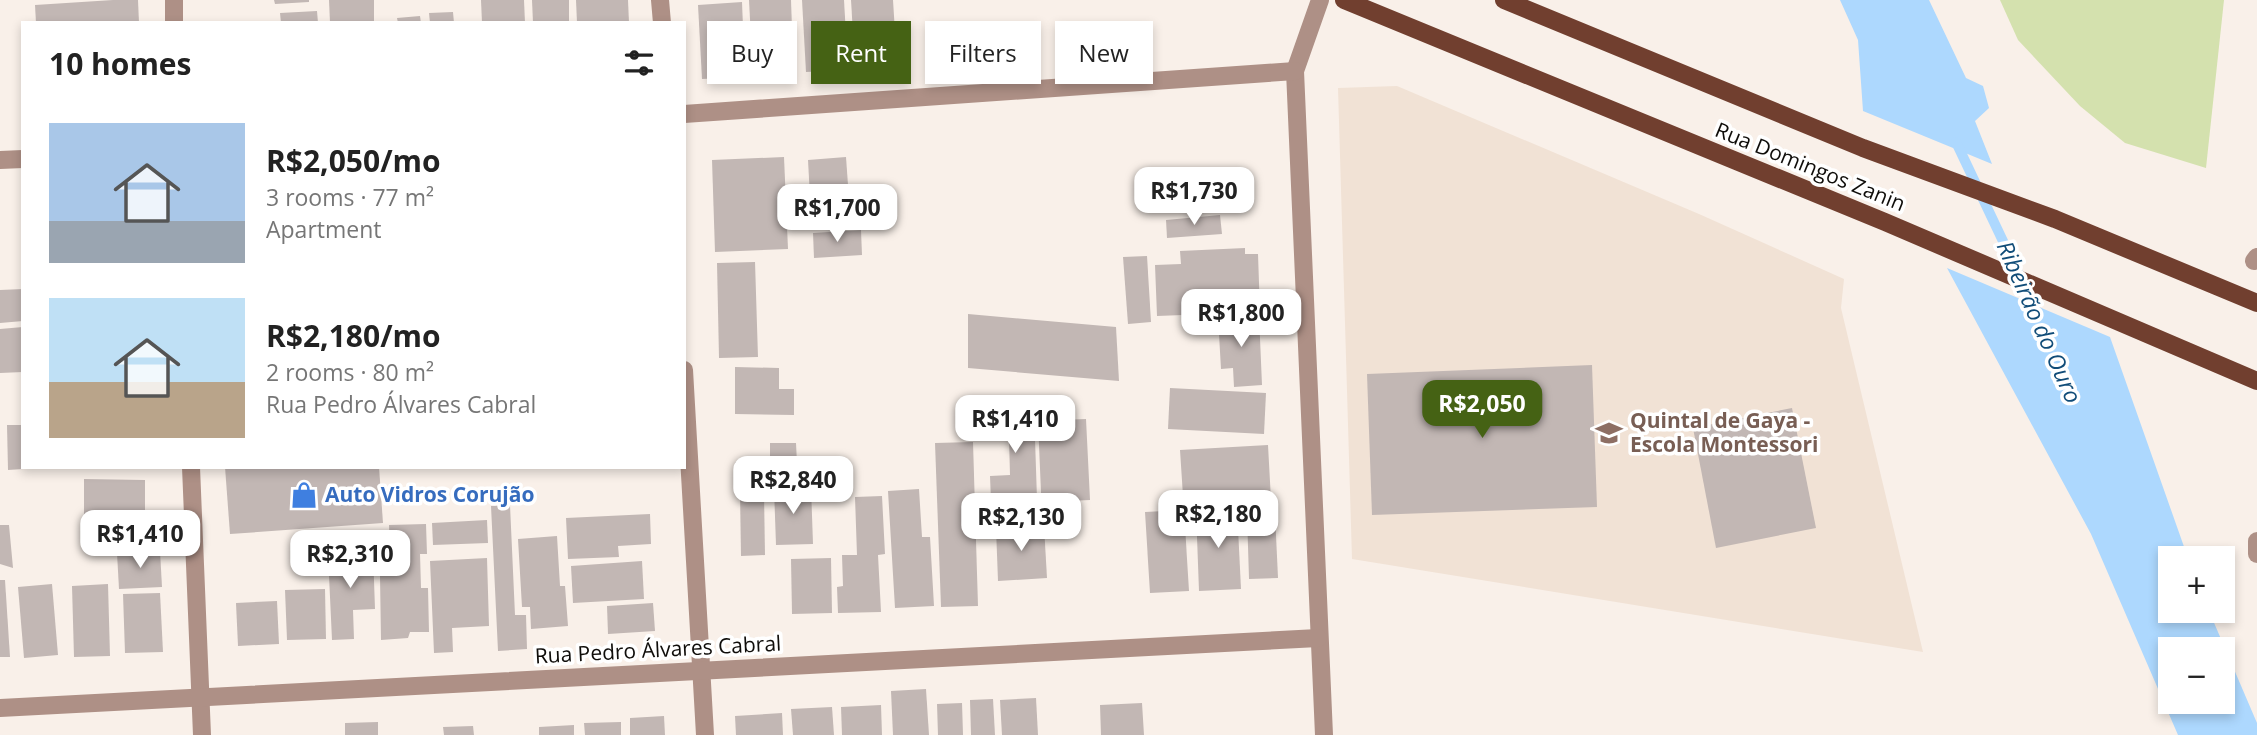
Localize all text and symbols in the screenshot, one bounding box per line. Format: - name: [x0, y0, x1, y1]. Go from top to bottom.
- chip: Buy: [707, 21, 797, 84]
- chip: Rent: [811, 21, 911, 84]
- chip: Filters: [925, 21, 1041, 84]
- chip: New: [1055, 21, 1153, 84]
- text: 10 homes: [49, 43, 192, 84]
- icon: filters: [620, 44, 658, 82]
- street label: Rua Domingos Zanin: [1711, 115, 1910, 217]
- text: R$2,050/mo: [266, 140, 441, 181]
- icon: home: [105, 151, 189, 235]
- pin: R$1,730: [1129, 168, 1259, 227]
- text: R$1,730: [1150, 174, 1238, 206]
- text: 3 rooms · 77 m²: [266, 181, 434, 213]
- pin: R$1,700: [772, 184, 902, 244]
- text: R$1,700: [793, 191, 881, 223]
- text: Apartment: [266, 213, 382, 245]
- water label: Ribeirão do Ouro: [1990, 235, 2090, 408]
- pin: R$1,800: [1176, 290, 1306, 349]
- text: R$1,800: [1197, 296, 1285, 328]
- text: R$2,180/mo: [266, 315, 441, 356]
- icon: home: [105, 326, 189, 410]
- text: 2 rooms · 80 m²: [266, 356, 434, 388]
- pin: R$2,050: [1417, 380, 1547, 440]
- text: R$2,050: [1438, 387, 1526, 419]
- text: Rua Pedro Álvares Cabral: [266, 388, 536, 420]
- pin: R$1,410: [950, 396, 1080, 455]
- text: R$1,410: [971, 402, 1059, 434]
- place label: Quintal de Gaya - Escola Montessori: [1630, 406, 1819, 458]
- school or university icon: Quintal de Gaya - Escola Montessori: [1594, 418, 1624, 448]
- pin: R$2,840: [728, 456, 858, 516]
- text: R$2,840: [749, 463, 837, 495]
- shop icon: Auto Vidros Corujão: [289, 480, 319, 510]
- place label: Auto Vidros Corujão: [325, 480, 534, 508]
- pin: R$2,180: [1153, 490, 1283, 550]
- pin: R$2,130: [956, 494, 1086, 553]
- text: R$2,180: [1174, 497, 1262, 529]
- text: R$2,130: [977, 500, 1065, 532]
- pin: R$1,410: [75, 510, 205, 570]
- text: R$1,410: [96, 517, 184, 549]
- pin: R$2,310: [285, 530, 415, 590]
- text: R$2,310: [306, 537, 394, 569]
- map controls: [2158, 546, 2235, 714]
- button: +: [2158, 546, 2235, 623]
- street label: Rua Pedro Álvares Cabral: [534, 629, 782, 669]
- button: −: [2158, 637, 2235, 714]

